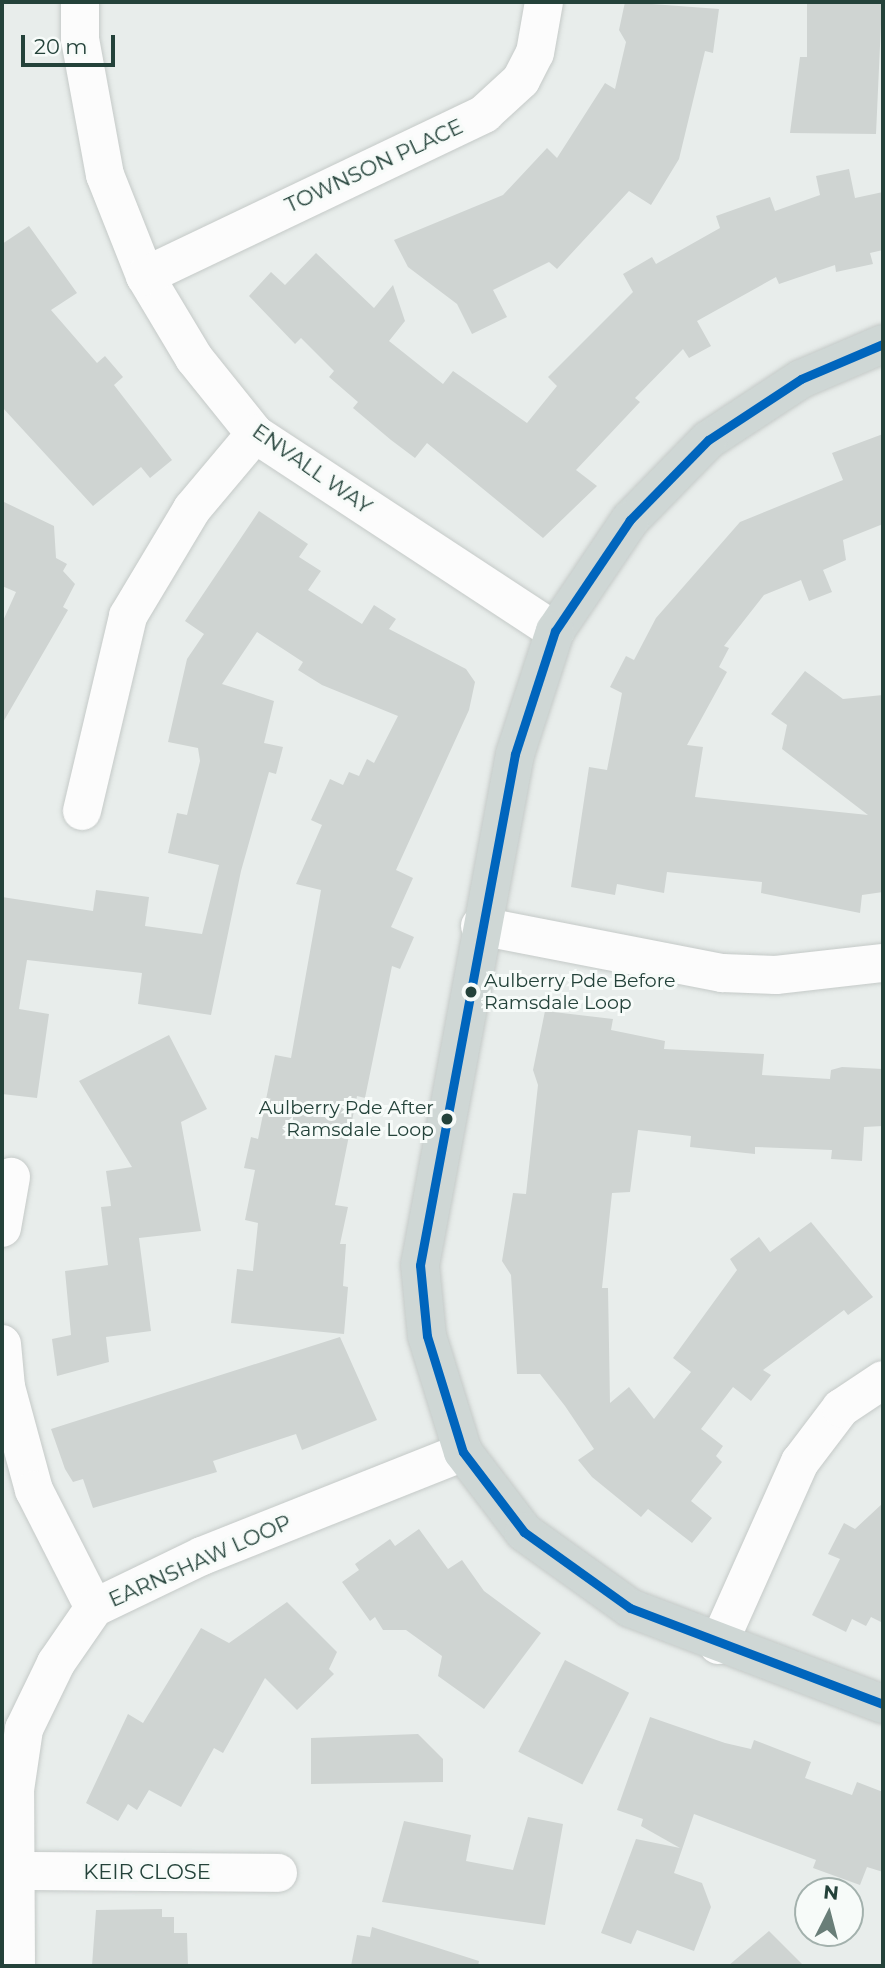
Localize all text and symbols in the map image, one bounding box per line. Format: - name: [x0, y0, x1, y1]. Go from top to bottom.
- scale bar: [24, 21, 119, 65]
- text: 20 m: [34, 34, 88, 59]
- street label: TOWNSON PLACE: [281, 114, 467, 218]
- street label: ENVALL WAY: [247, 419, 377, 519]
- place label: Aulberry Pde Before Ramsdale Loop: [484, 970, 675, 1014]
- marker: Aulberry Pde Before Ramsdale Loop: [464, 985, 478, 999]
- place label: Aulberry Pde After Ramsdale Loop: [259, 1097, 434, 1141]
- marker: Aulberry Pde After Ramsdale Loop: [440, 1112, 454, 1126]
- street label: EARNSHAW LOOP: [105, 1509, 295, 1613]
- street label: KEIR CLOSE: [83, 1859, 211, 1885]
- north arrow: [794, 1877, 864, 1947]
- text: N: [822, 1880, 840, 1905]

